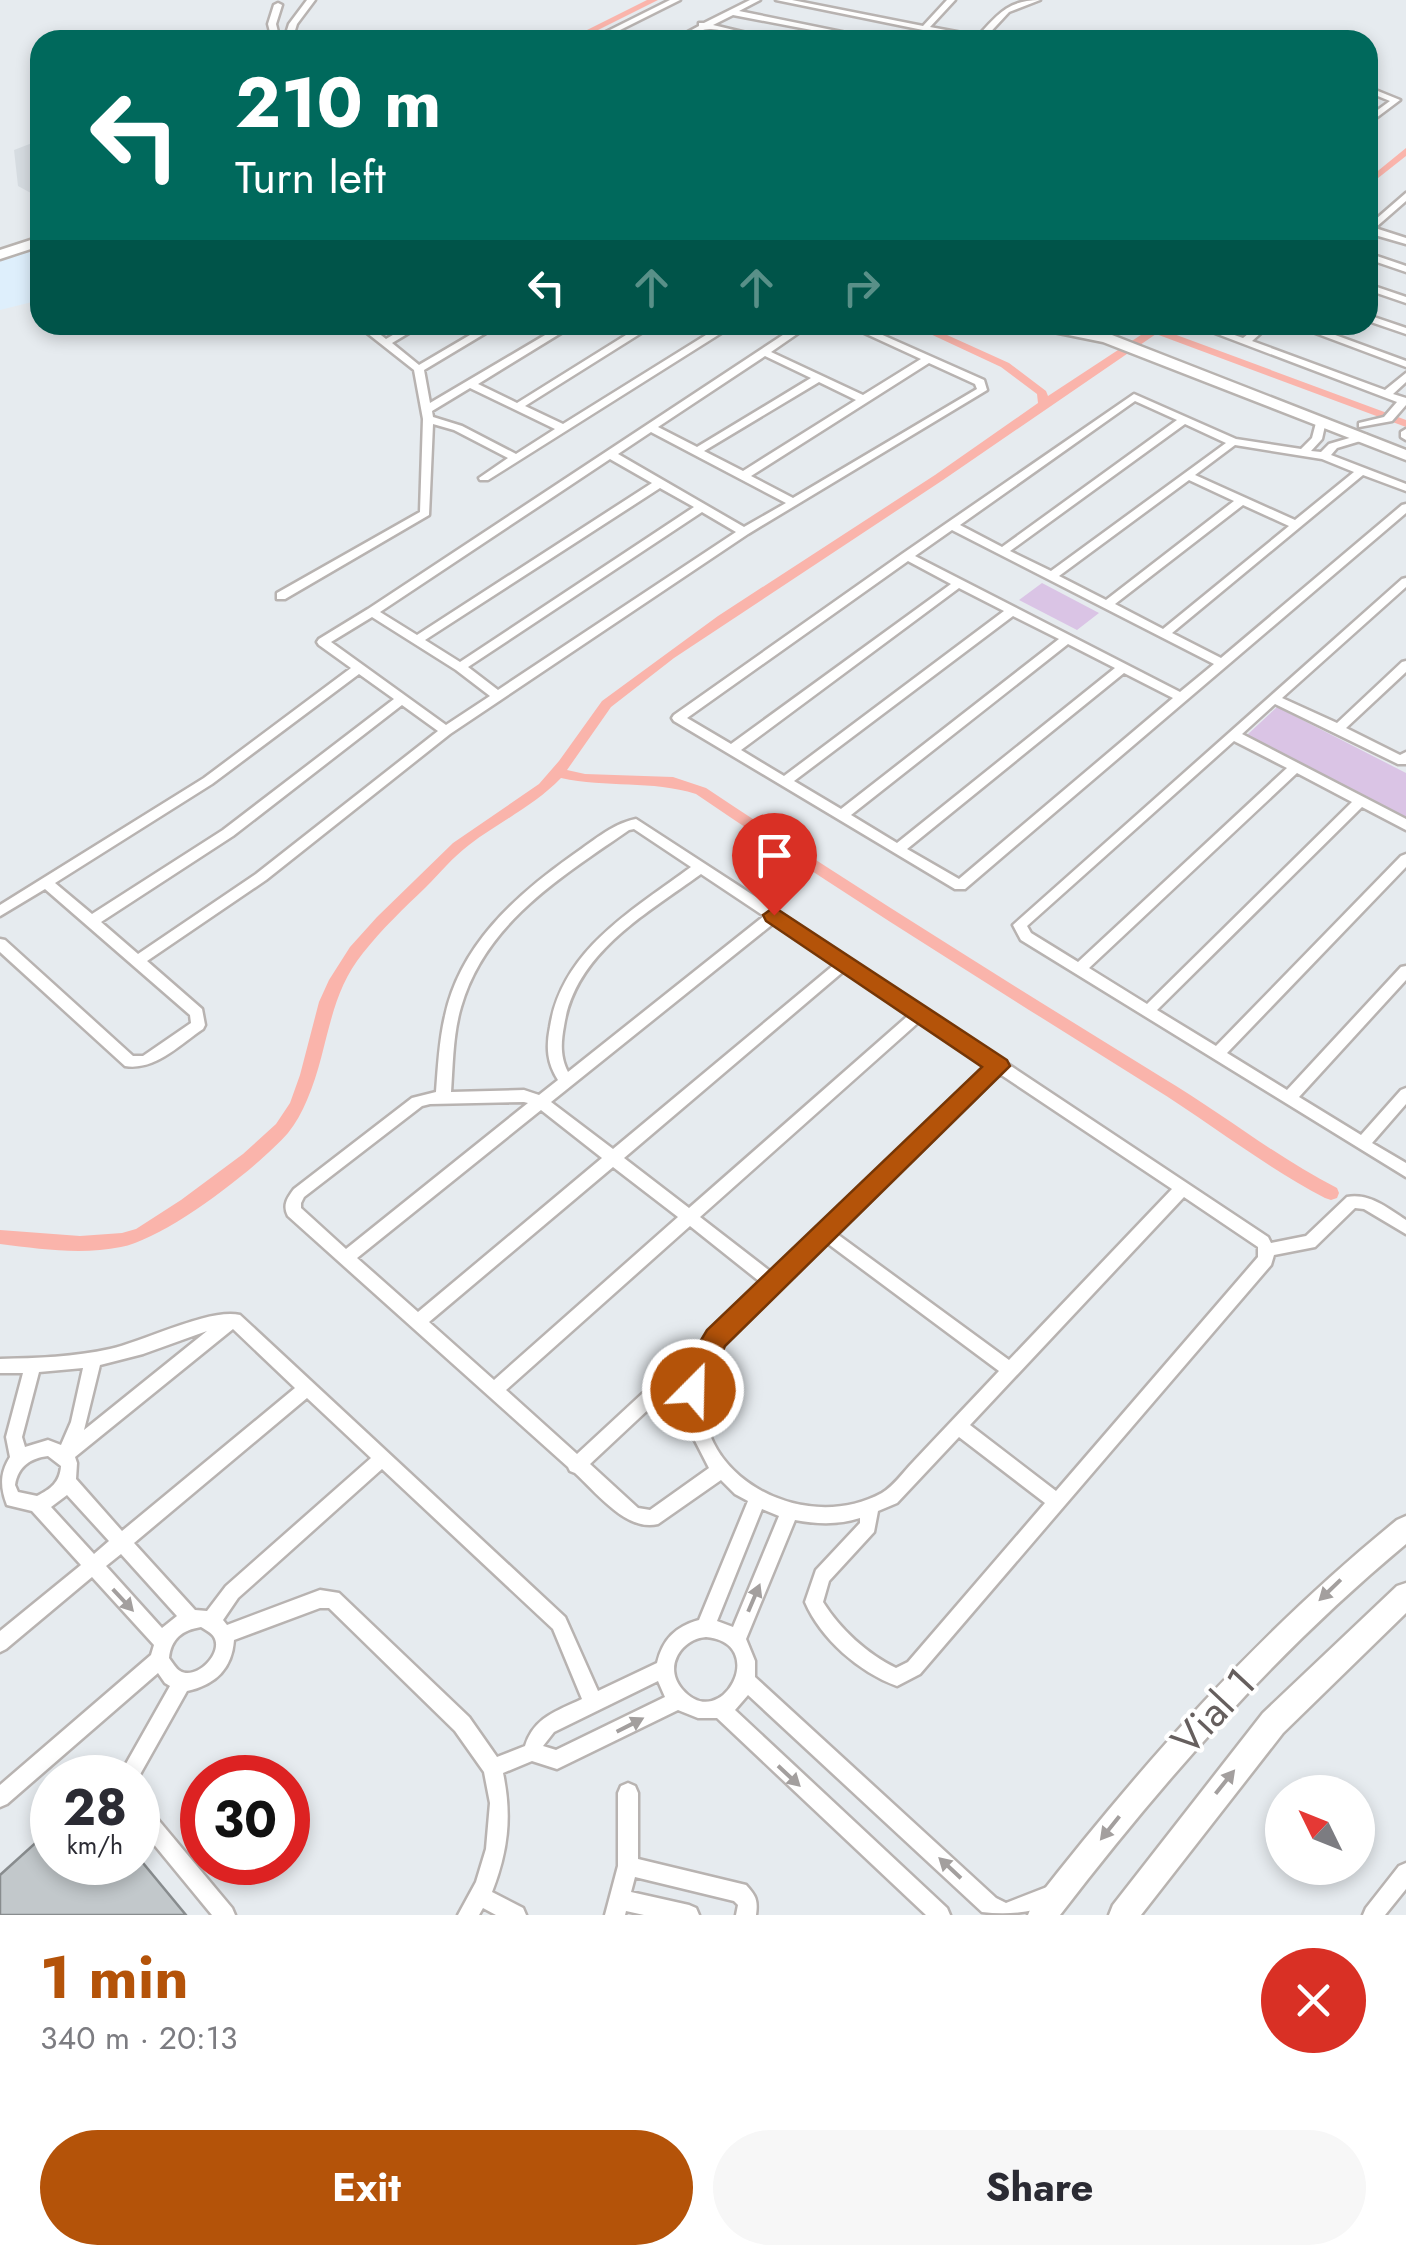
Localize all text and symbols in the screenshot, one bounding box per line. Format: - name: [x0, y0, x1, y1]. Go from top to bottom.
- text: 210 m: [235, 52, 441, 153]
- icon: left: [70, 70, 200, 200]
- text: Turn left: [235, 145, 386, 210]
- icon: left: [519, 260, 574, 315]
- icon: ahead: [624, 260, 679, 315]
- icon: ahead: [729, 260, 784, 315]
- icon: right: [834, 260, 889, 315]
- pin: [732, 813, 817, 916]
- icon: arrive: [747, 828, 802, 883]
- position arrow: [641, 1338, 745, 1442]
- one-way arrow: [1319, 1578, 1343, 1601]
- one-way arrow: [746, 1583, 762, 1613]
- one-way arrow: [111, 1588, 134, 1612]
- street label: Vial 1: [1157, 1654, 1270, 1769]
- one-way arrow: [616, 1717, 645, 1734]
- speed limit sign: 30: [180, 1755, 310, 1885]
- one-way arrow: [777, 1764, 801, 1787]
- one-way arrow: [1214, 1770, 1235, 1795]
- text: 28: [63, 1771, 127, 1844]
- north arrow: [1265, 1775, 1375, 1885]
- map controls: [1265, 1775, 1375, 1885]
- one-way arrow: [1100, 1816, 1121, 1841]
- text: km/h: [67, 1827, 123, 1863]
- one-way arrow: [938, 1857, 962, 1880]
- text: 1 min: [40, 1934, 189, 2021]
- button: close: [1261, 1948, 1366, 2053]
- text: 340 m · 20:13: [40, 2015, 238, 2061]
- button: Exit: [40, 2130, 693, 2245]
- button: Share: [713, 2130, 1366, 2245]

